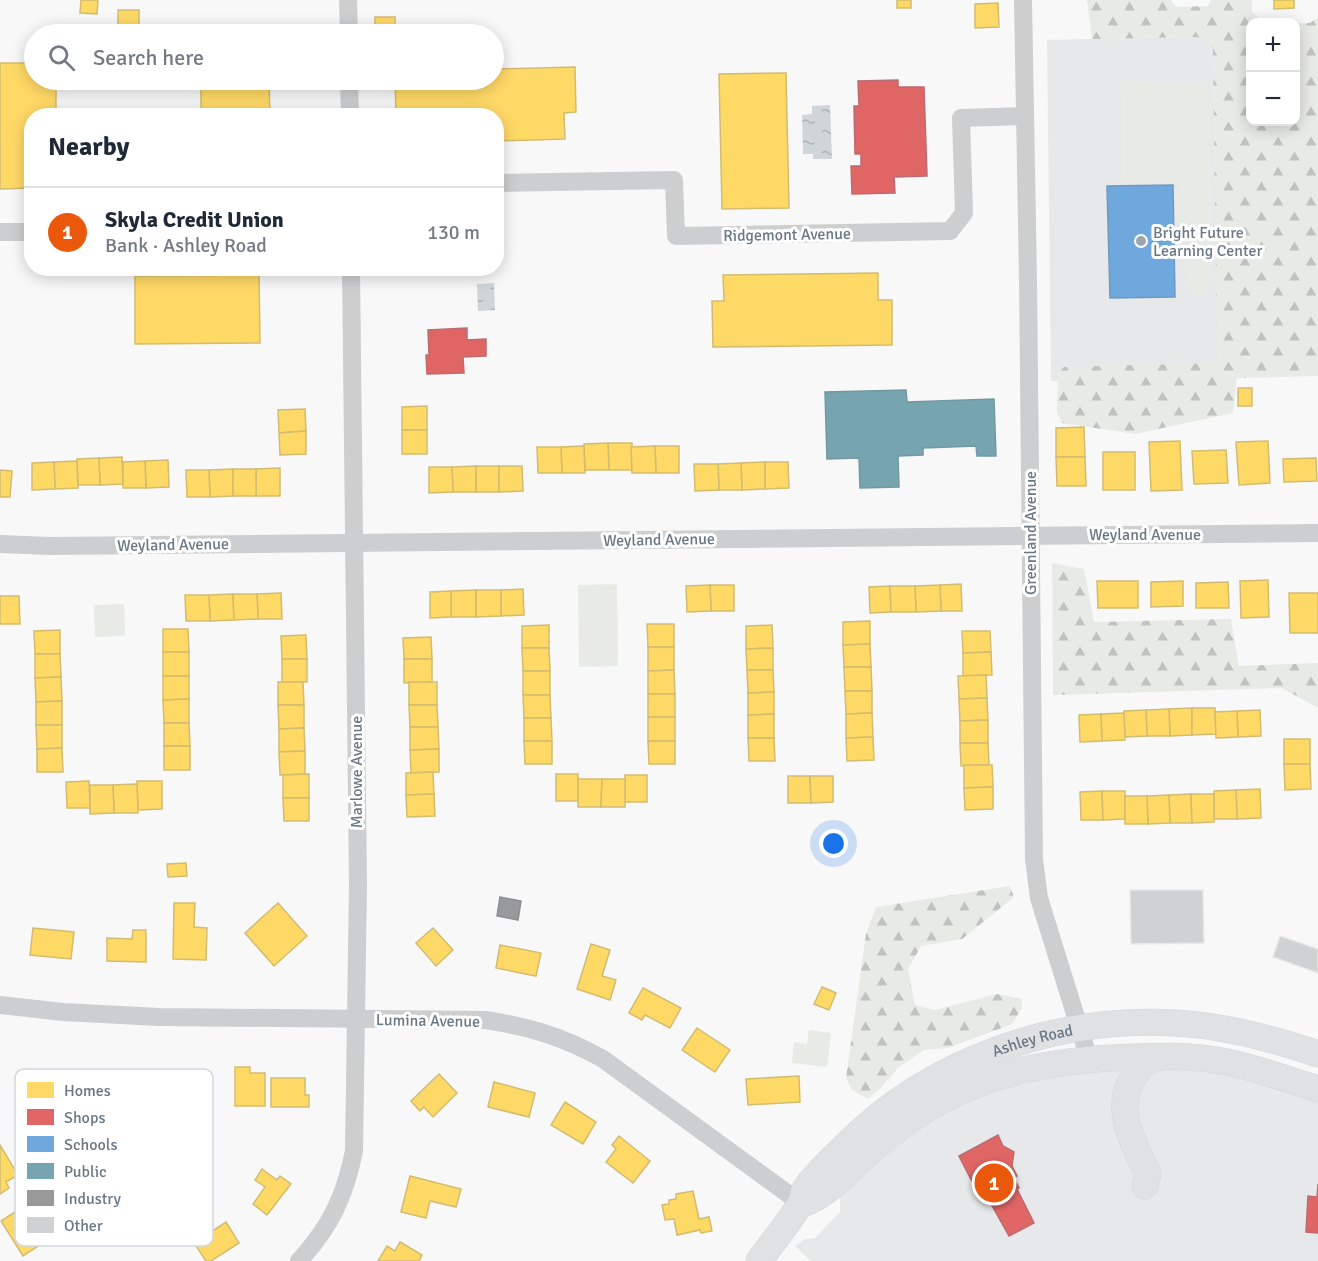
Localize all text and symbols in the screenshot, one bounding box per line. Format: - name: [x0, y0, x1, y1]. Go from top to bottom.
- map controls: [1246, 18, 1300, 126]
- button: +: [1246, 18, 1300, 72]
- search box: [24, 24, 504, 90]
- icon: search: [45, 41, 78, 74]
- text: Search here: [93, 44, 204, 71]
- button: −: [1246, 72, 1300, 126]
- text: Nearby: [48, 131, 129, 163]
- text: Skyla Credit Union: [105, 206, 284, 233]
- text: 1: [62, 220, 73, 245]
- text: 130 m: [427, 220, 480, 245]
- place label: Bright Future Learning Center: [1153, 223, 1262, 261]
- street label: Ridgemont Avenue: [723, 224, 851, 246]
- text: Bank · Ashley Road: [105, 233, 267, 258]
- marker: Bright Future Learning Center: [1134, 234, 1148, 248]
- street label: Greenland Avenue: [1021, 471, 1041, 595]
- street label: Weyland Avenue: [1089, 525, 1201, 545]
- street label: Weyland Avenue: [603, 529, 715, 551]
- street label: Weyland Avenue: [117, 534, 229, 556]
- street label: Marlowe Avenue: [347, 716, 367, 828]
- your location: [819, 829, 848, 858]
- street label: Lumina Avenue: [376, 1010, 480, 1032]
- street label: Ashley Road: [989, 1020, 1074, 1062]
- legend: [15, 1069, 213, 1246]
- text: Homes: [64, 1081, 111, 1101]
- text: Shops: [64, 1108, 105, 1128]
- text: Schools: [64, 1135, 117, 1155]
- pin: 1: [974, 1160, 1014, 1206]
- text: Public: [64, 1162, 107, 1182]
- text: Industry: [64, 1189, 122, 1209]
- text: Other: [64, 1216, 103, 1236]

